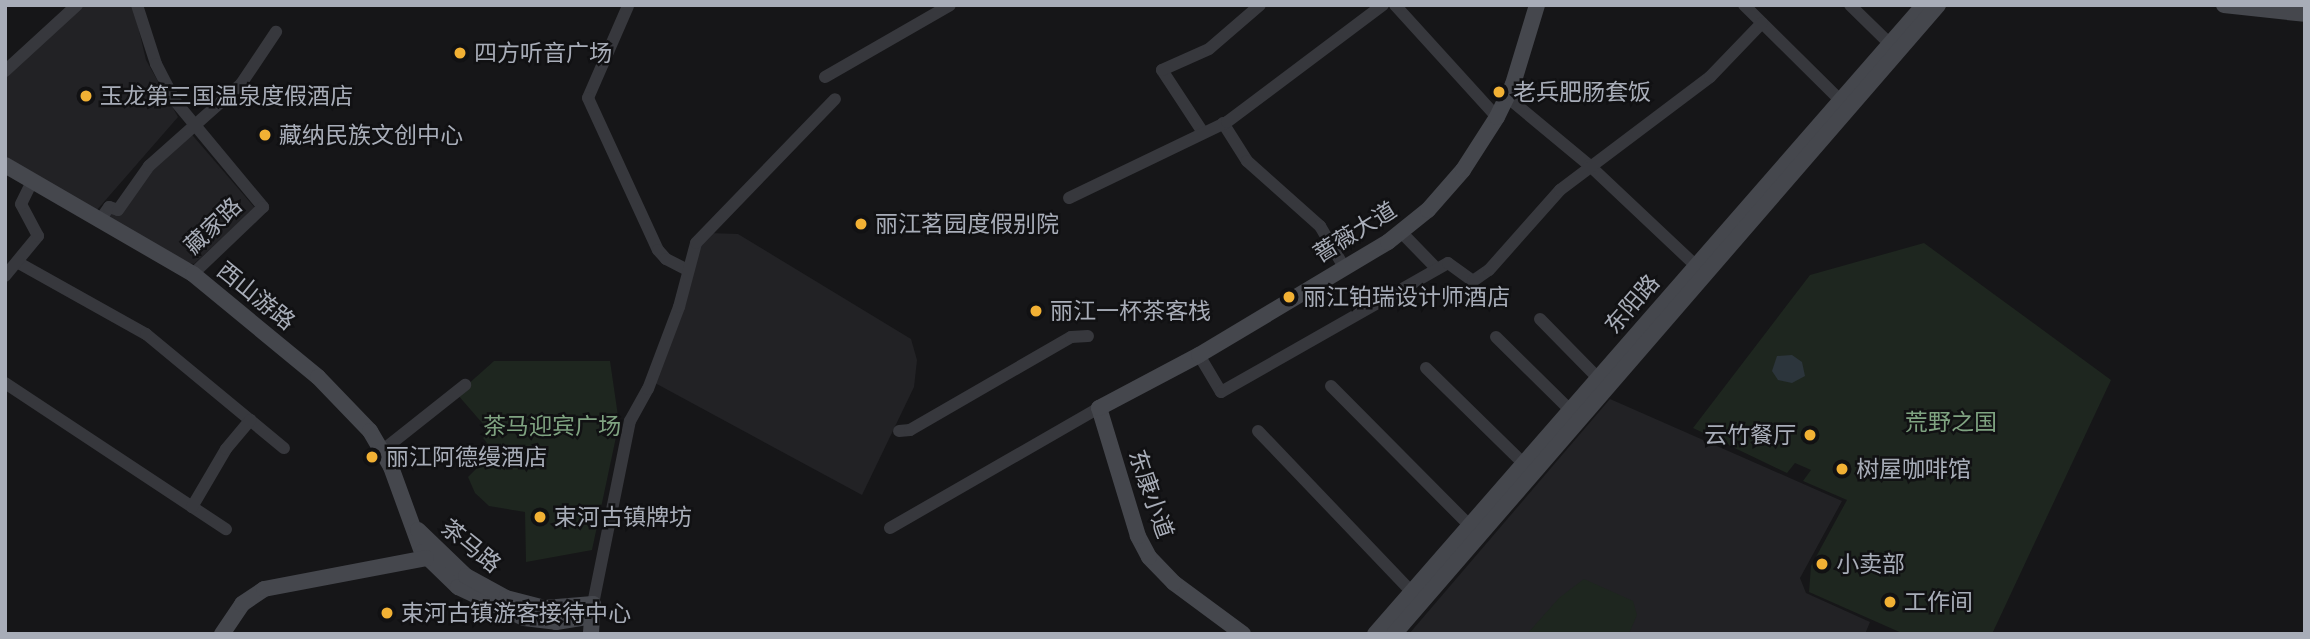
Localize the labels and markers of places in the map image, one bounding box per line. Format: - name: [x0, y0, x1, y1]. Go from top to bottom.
- place label: 四方听音广场: [474, 39, 612, 67]
- marker: 四方听音广场: [452, 45, 468, 61]
- place label: 老兵肥肠套饭: [1513, 78, 1651, 106]
- place label: 玉龙第三国温泉度假酒店: [100, 82, 353, 110]
- marker: 老兵肥肠套饭: [1491, 84, 1507, 100]
- marker: 玉龙第三国温泉度假酒店: [78, 88, 94, 104]
- place label: 藏纳民族文创中心: [279, 121, 463, 149]
- marker: 藏纳民族文创中心: [257, 127, 273, 143]
- place label: 丽江茗园度假别院: [875, 210, 1059, 238]
- marker: 丽江茗园度假别院: [853, 216, 869, 232]
- place label: 丽江铂瑞设计师酒店: [1303, 283, 1510, 311]
- marker: 丽江铂瑞设计师酒店: [1281, 289, 1297, 305]
- place label: 丽江一杯茶客栈: [1050, 297, 1211, 325]
- marker: 丽江一杯茶客栈: [1028, 303, 1044, 319]
- place label: 云竹餐厅: [1704, 421, 1796, 449]
- marker: 云竹餐厅: [1802, 427, 1818, 443]
- place label: 丽江阿德缦酒店: [386, 443, 547, 471]
- marker: 丽江阿德缦酒店: [364, 449, 380, 465]
- place label: 树屋咖啡馆: [1856, 455, 1971, 483]
- marker: 树屋咖啡馆: [1834, 461, 1850, 477]
- place label: 束河古镇牌坊: [554, 503, 692, 531]
- marker: 束河古镇牌坊: [532, 509, 548, 525]
- place label: 小卖部: [1836, 550, 1905, 578]
- marker: 小卖部: [1814, 556, 1830, 572]
- place label: 工作间: [1904, 588, 1973, 616]
- marker: 工作间: [1882, 594, 1898, 610]
- place label: 束河古镇游客接待中心: [401, 599, 631, 627]
- marker: 束河古镇游客接待中心: [379, 605, 395, 621]

